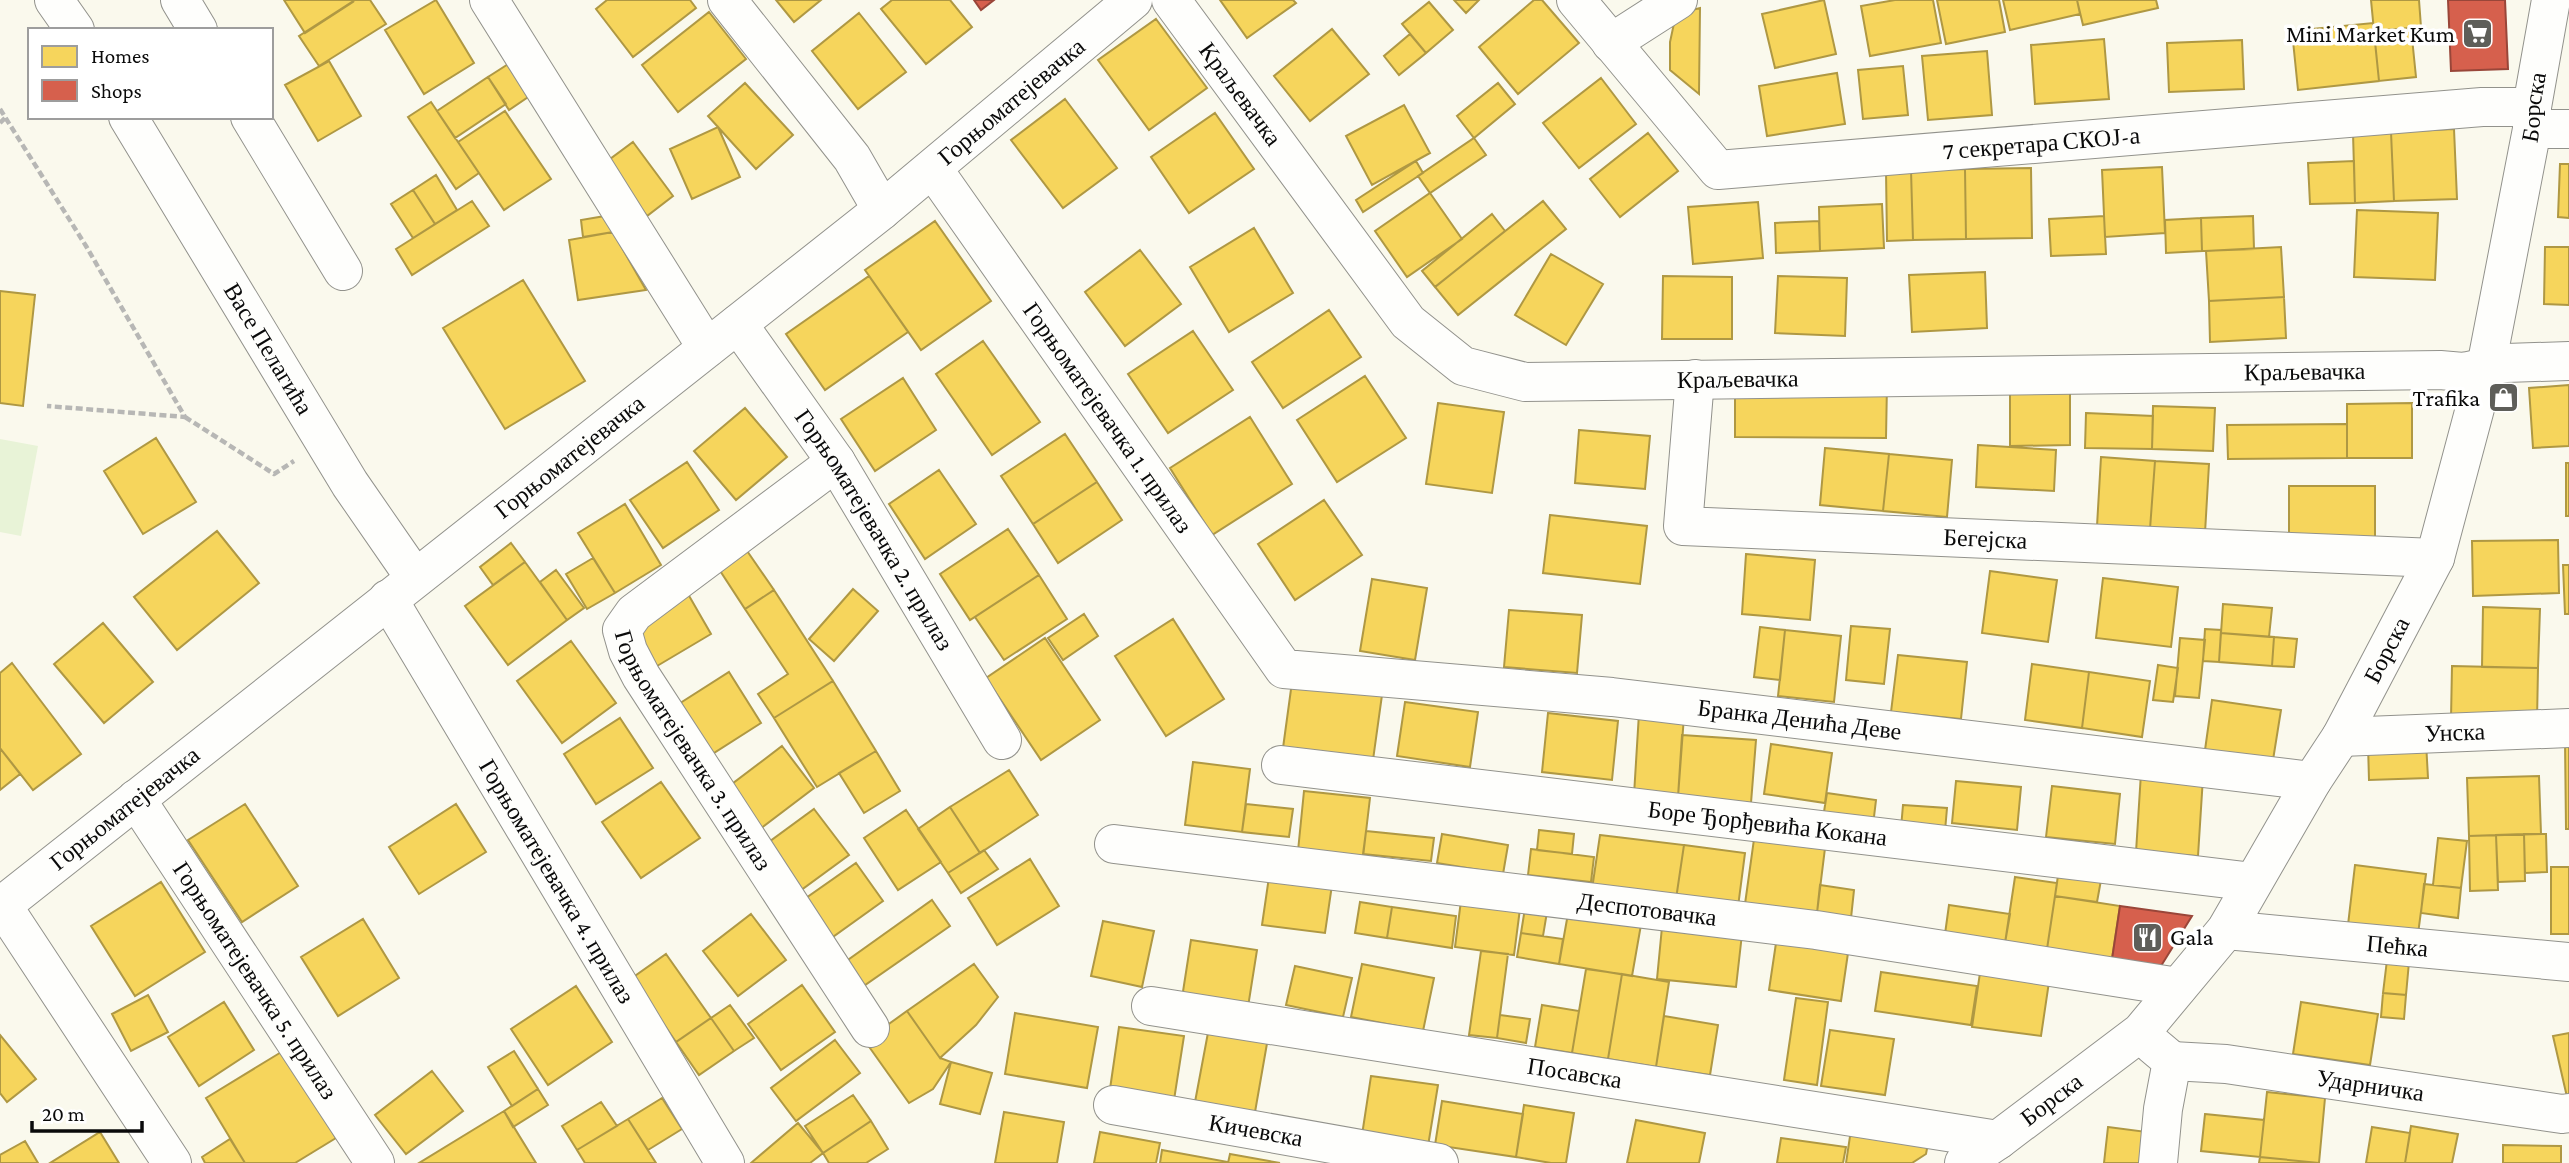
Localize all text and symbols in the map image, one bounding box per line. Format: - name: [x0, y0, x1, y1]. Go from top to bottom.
- supermarket icon: Mini Market Kum: [2461, 17, 2495, 51]
- place label: Mini Market Kum: [2286, 20, 2455, 47]
- legend: [28, 28, 273, 119]
- street label: Горњоматејевачка: [932, 32, 1090, 170]
- street label: Краљевачка: [1194, 37, 1288, 151]
- text: Homes: [91, 44, 150, 68]
- street label: Борска: [2516, 70, 2551, 144]
- text: Shops: [91, 79, 142, 103]
- street label: 7 секретара СКОЈ-а: [1942, 121, 2141, 164]
- street label: Васе Пелагића: [219, 278, 319, 420]
- street label: Горњоматејевачка 1. прилаз: [1018, 297, 1198, 538]
- street label: Краљевачка: [2244, 357, 2366, 386]
- street label: Краљевачка: [1677, 364, 1799, 393]
- shop icon: Trafika: [2486, 381, 2520, 415]
- place label: Trafika: [2413, 384, 2480, 411]
- street label: Горњоматејевачка: [489, 389, 650, 524]
- street label: Горњоматејевачка 2. прилаз: [790, 404, 959, 655]
- street label: Бегејска: [1943, 523, 2028, 554]
- street label: Борска: [2358, 612, 2415, 687]
- street label: Горњоматејевачка 3. прилаз: [610, 627, 778, 875]
- street label: Бранка Денића Деве: [1696, 693, 1903, 745]
- street label: Унска: [2424, 717, 2486, 747]
- street label: Горњоматејевачка: [44, 740, 205, 875]
- street label: Горњоматејевачка 4. прилаз: [474, 754, 640, 1008]
- street label: Боре Ђорђевића Кокана: [1646, 795, 1889, 851]
- street label: Горњоматејевачка 5. прилаз: [168, 856, 343, 1104]
- street label: Деспотовачка: [1576, 887, 1719, 931]
- restaurant icon: Gala: [2130, 920, 2164, 954]
- place label: Gala: [2170, 923, 2214, 950]
- street label: Пећка: [2365, 929, 2430, 962]
- street label: Посавска: [1526, 1052, 1624, 1093]
- street label: Ударничка: [2315, 1064, 2426, 1106]
- street label: Борска: [2015, 1067, 2088, 1131]
- scale bar: [32, 1090, 142, 1134]
- text: 20 m: [42, 1102, 85, 1126]
- street label: Кичевска: [1207, 1108, 1306, 1152]

